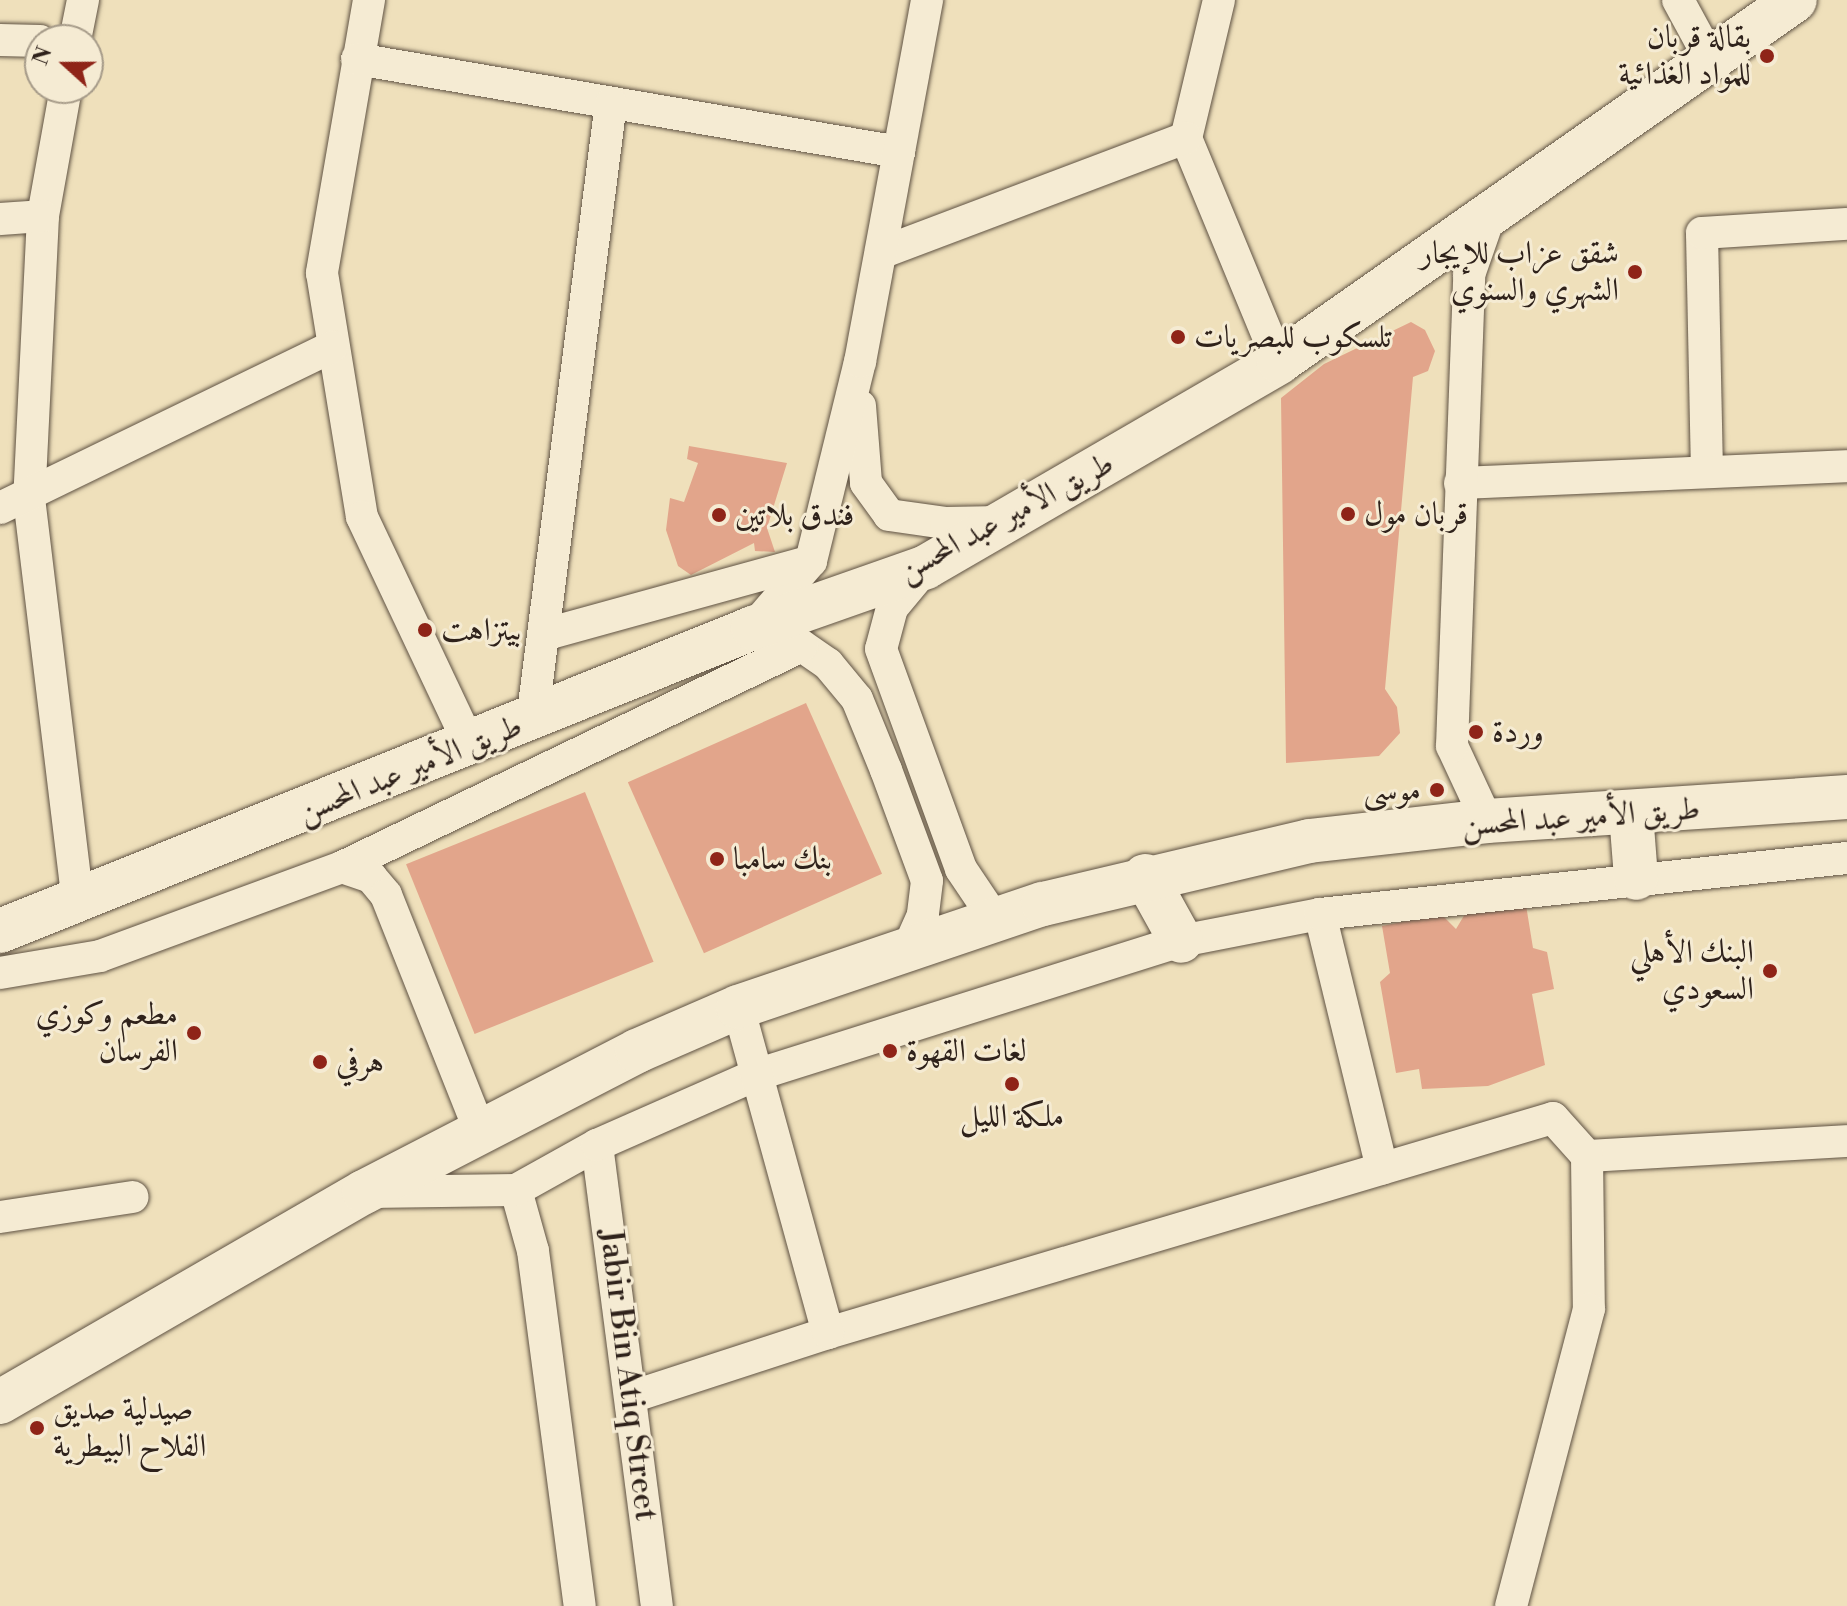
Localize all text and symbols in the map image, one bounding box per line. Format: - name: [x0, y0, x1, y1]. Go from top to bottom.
- place label: بقالة قربان للمواد الغذائية: [1618, 19, 1751, 94]
- north arrow: [24, 24, 104, 104]
- text: N: [27, 43, 59, 69]
- marker: بقالة قربان للمواد الغذائية: [1758, 47, 1776, 65]
- place label: شقق عزاب للإيجار الشهري والسنوي: [1419, 235, 1619, 310]
- marker: شقق عزاب للإيجار الشهري والسنوي: [1626, 263, 1644, 281]
- place label: تلسكوب للبصريات: [1194, 318, 1392, 356]
- marker: تلسكوب للبصريات: [1169, 328, 1187, 346]
- street label: طريق الأمير عبد المحسن: [891, 444, 1121, 590]
- place label: قربان مول: [1364, 495, 1468, 533]
- place label: فندق بلاتين: [735, 496, 854, 534]
- marker: قربان مول: [1339, 505, 1357, 523]
- marker: فندق بلاتين: [710, 506, 728, 524]
- place label: بيتزاهت: [441, 611, 522, 649]
- marker: بيتزاهت: [416, 621, 434, 639]
- street label: طريق الأمير عبد المحسن: [292, 706, 528, 832]
- place label: وردة: [1492, 713, 1544, 751]
- marker: وردة: [1467, 723, 1485, 741]
- place label: موسى: [1363, 771, 1421, 809]
- marker: موسى: [1428, 781, 1446, 799]
- street label: طريق الأمير عبد المحسن: [1460, 790, 1702, 844]
- place label: بنك سامبا: [733, 840, 832, 878]
- marker: بنك سامبا: [708, 850, 726, 868]
- place label: البنك الأهلي السعودي: [1630, 934, 1754, 1009]
- marker: البنك الأهلي السعودي: [1761, 962, 1779, 980]
- place label: مطعم وكوزي الفرسان: [35, 996, 178, 1071]
- marker: مطعم وكوزي الفرسان: [185, 1024, 203, 1042]
- place label: لغات القهوة: [906, 1032, 1027, 1070]
- marker: لغات القهوة: [881, 1042, 899, 1060]
- place label: هرفي: [336, 1043, 384, 1081]
- marker: هرفي: [311, 1053, 329, 1071]
- marker: ملكة الليل: [1003, 1075, 1021, 1093]
- place label: ملكة الليل: [960, 1097, 1064, 1135]
- street label: Jabir Bin Atiq Street: [591, 1227, 665, 1523]
- place label: صيدلية صديق الفلاح البيطرية: [53, 1391, 206, 1466]
- marker: صيدلية صديق الفلاح البيطرية: [28, 1419, 46, 1437]

